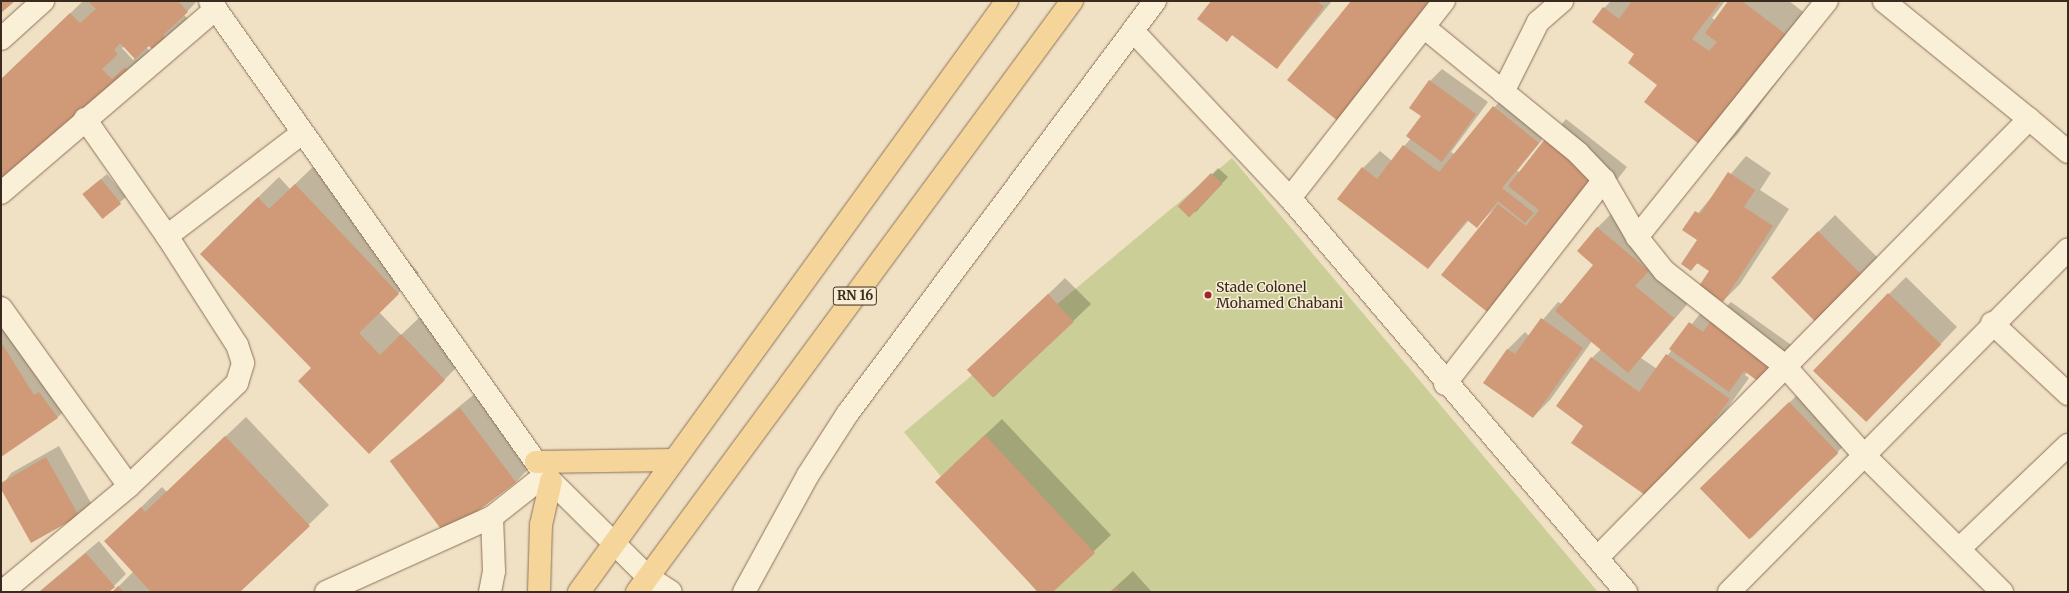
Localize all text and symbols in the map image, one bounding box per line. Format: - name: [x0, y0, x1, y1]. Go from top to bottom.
- place label: Stade Colonel Mohamed Chabani: [1216, 279, 1343, 312]
- road number: RN 16: [832, 285, 878, 307]
- marker: Stade Colonel Mohamed Chabani: [1203, 290, 1213, 300]

